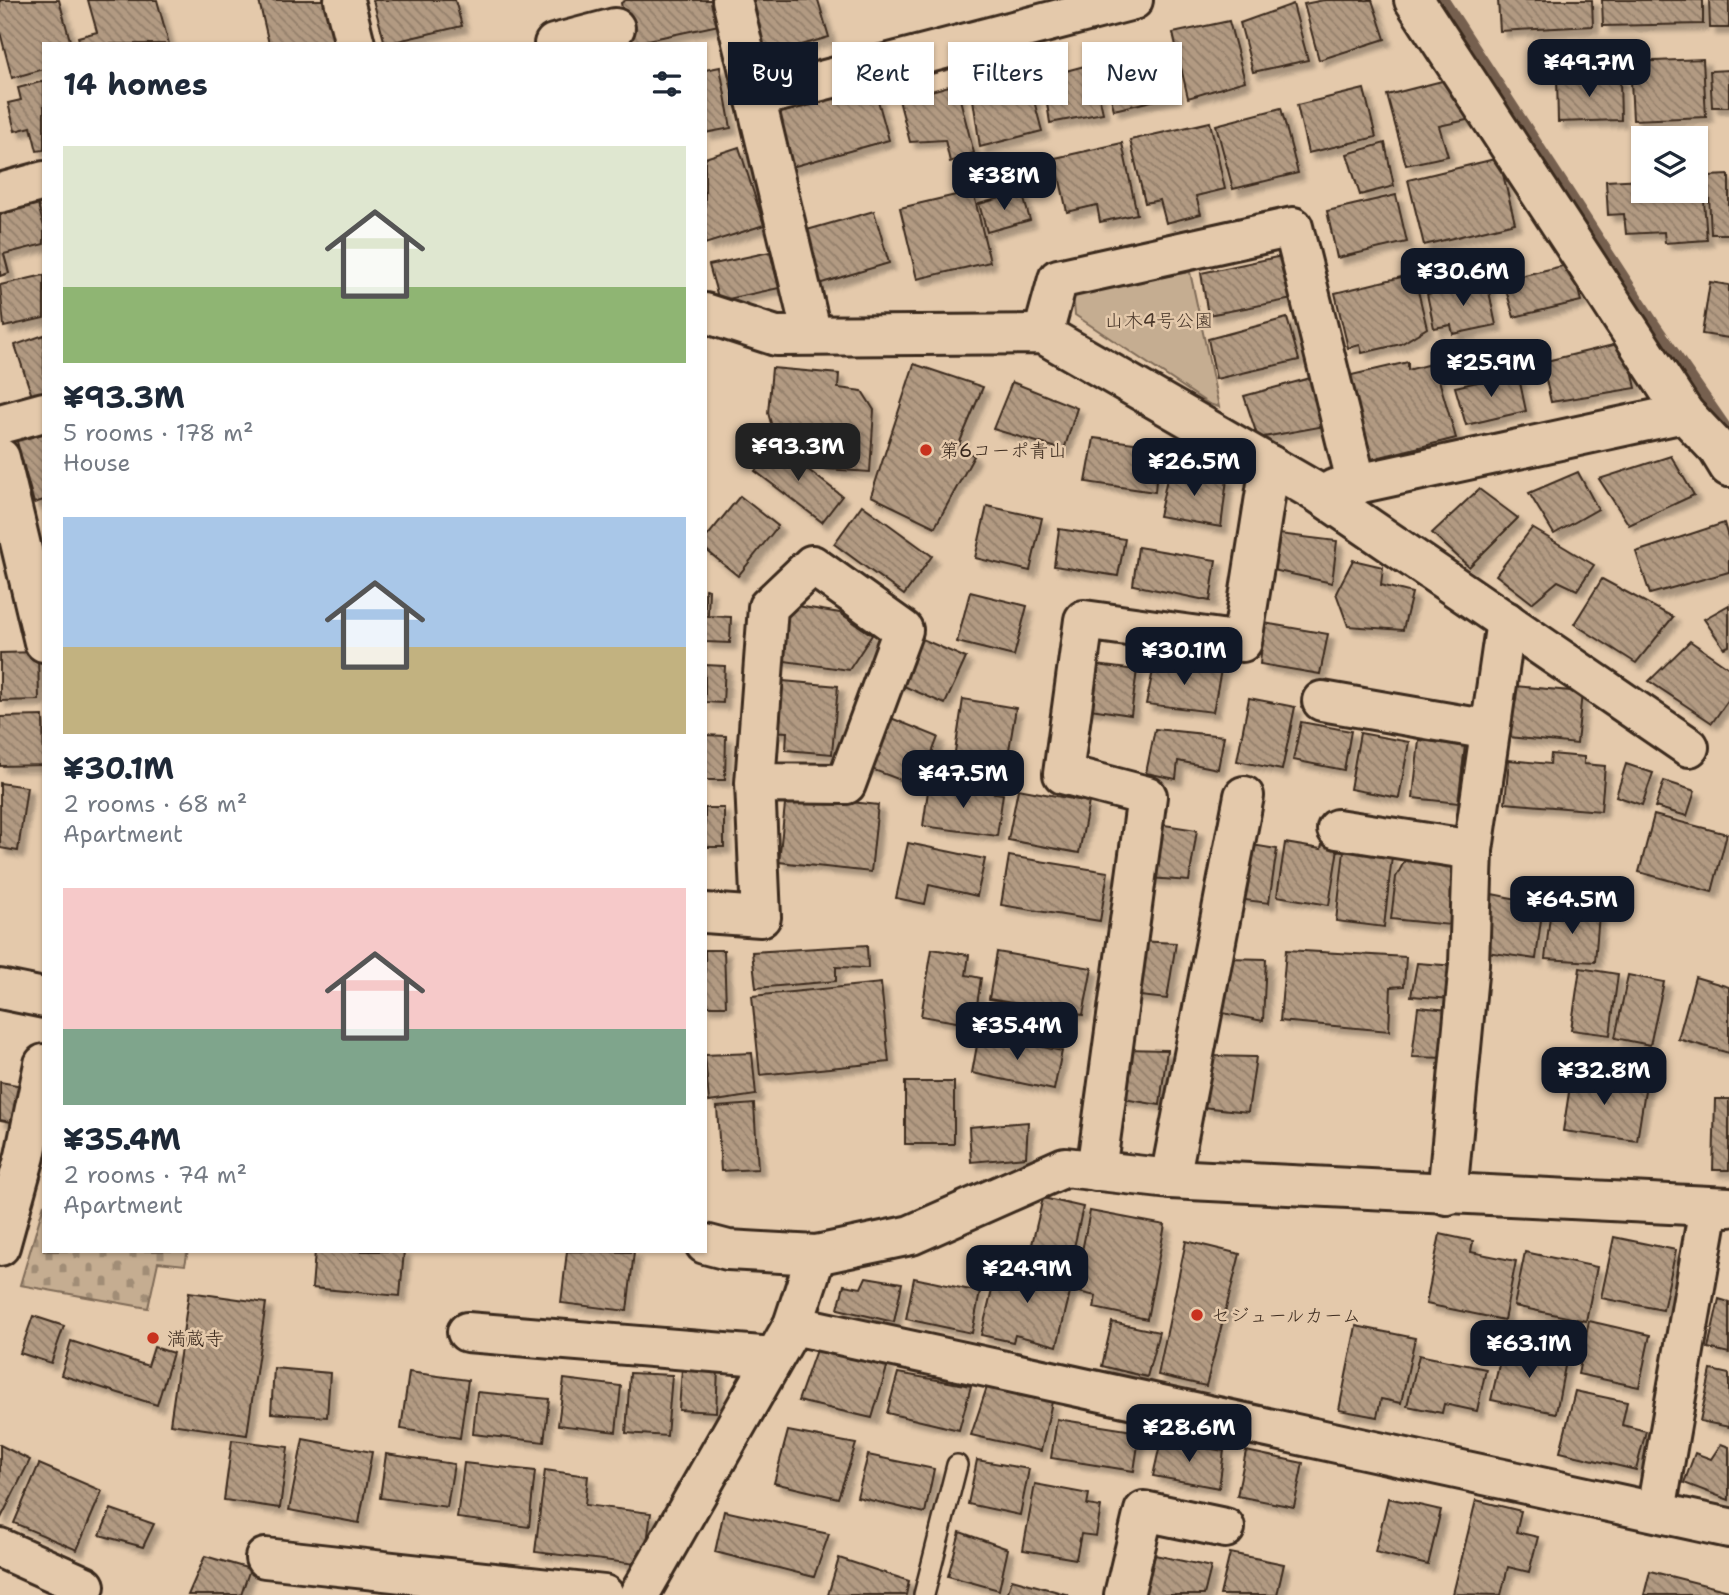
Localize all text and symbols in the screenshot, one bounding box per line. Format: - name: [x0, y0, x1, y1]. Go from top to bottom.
- pin: ¥49.7M: [1532, 40, 1646, 99]
- chip: Buy: [728, 42, 818, 105]
- chip: Rent: [832, 42, 934, 105]
- chip: Filters: [948, 42, 1068, 105]
- chip: New: [1082, 42, 1182, 105]
- text: ¥49.7M: [1543, 47, 1635, 77]
- text: 14 homes: [63, 64, 208, 105]
- icon: filters: [648, 65, 686, 103]
- map controls: [1631, 126, 1708, 203]
- button: layers: [1631, 126, 1708, 203]
- pin: ¥38M: [963, 152, 1045, 212]
- text: ¥38M: [968, 160, 1040, 190]
- icon: home: [312, 191, 438, 317]
- pin: ¥30.6M: [1406, 248, 1520, 308]
- text: ¥30.6M: [1417, 256, 1509, 286]
- park label: 山木4号公園: [1105, 308, 1213, 333]
- pin: ¥25.9M: [1434, 340, 1548, 399]
- text: ¥25.9M: [1446, 347, 1536, 377]
- text: ¥93.3M: [63, 377, 185, 418]
- text: 5 rooms · 178 m²: [63, 418, 254, 448]
- pin: ¥93.3M: [741, 424, 855, 483]
- text: ¥93.3M: [751, 431, 845, 461]
- place label: 第6コーポ青山: [940, 438, 1067, 463]
- pin: ¥26.5M: [1137, 438, 1251, 498]
- marker: 第6コーポ青山: [918, 442, 934, 458]
- text: ¥26.5M: [1148, 446, 1240, 476]
- text: House: [63, 448, 131, 478]
- icon: home: [312, 562, 438, 688]
- pin: ¥30.1M: [1127, 628, 1241, 687]
- text: ¥30.1M: [1141, 635, 1227, 665]
- text: ¥30.1M: [63, 748, 174, 789]
- pin: ¥47.5M: [906, 750, 1020, 810]
- text: ¥47.5M: [918, 758, 1008, 788]
- text: 2 rooms · 68 m²: [63, 789, 247, 819]
- text: Apartment: [63, 819, 183, 849]
- pin: ¥64.5M: [1515, 876, 1629, 936]
- text: ¥64.5M: [1526, 884, 1618, 914]
- icon: home: [312, 933, 438, 1059]
- pin: ¥35.4M: [960, 1002, 1074, 1062]
- text: ¥35.4M: [972, 1010, 1062, 1040]
- pin: ¥32.8M: [1547, 1048, 1661, 1107]
- text: ¥32.8M: [1557, 1055, 1651, 1085]
- text: ¥35.4M: [63, 1119, 181, 1160]
- text: 2 rooms · 74 m²: [63, 1160, 247, 1190]
- text: Apartment: [63, 1190, 183, 1220]
- pin: ¥24.9M: [970, 1246, 1084, 1305]
- text: ¥24.9M: [982, 1253, 1072, 1283]
- place label: セジュールカーム: [1211, 1303, 1361, 1328]
- marker: セジュールカーム: [1189, 1307, 1205, 1323]
- pin: ¥63.1M: [1472, 1320, 1586, 1380]
- place label: 満蔵寺: [167, 1326, 224, 1351]
- text: ¥63.1M: [1486, 1328, 1572, 1358]
- marker: 満蔵寺: [145, 1330, 161, 1346]
- pin: ¥28.6M: [1132, 1404, 1246, 1464]
- text: ¥28.6M: [1142, 1412, 1236, 1442]

